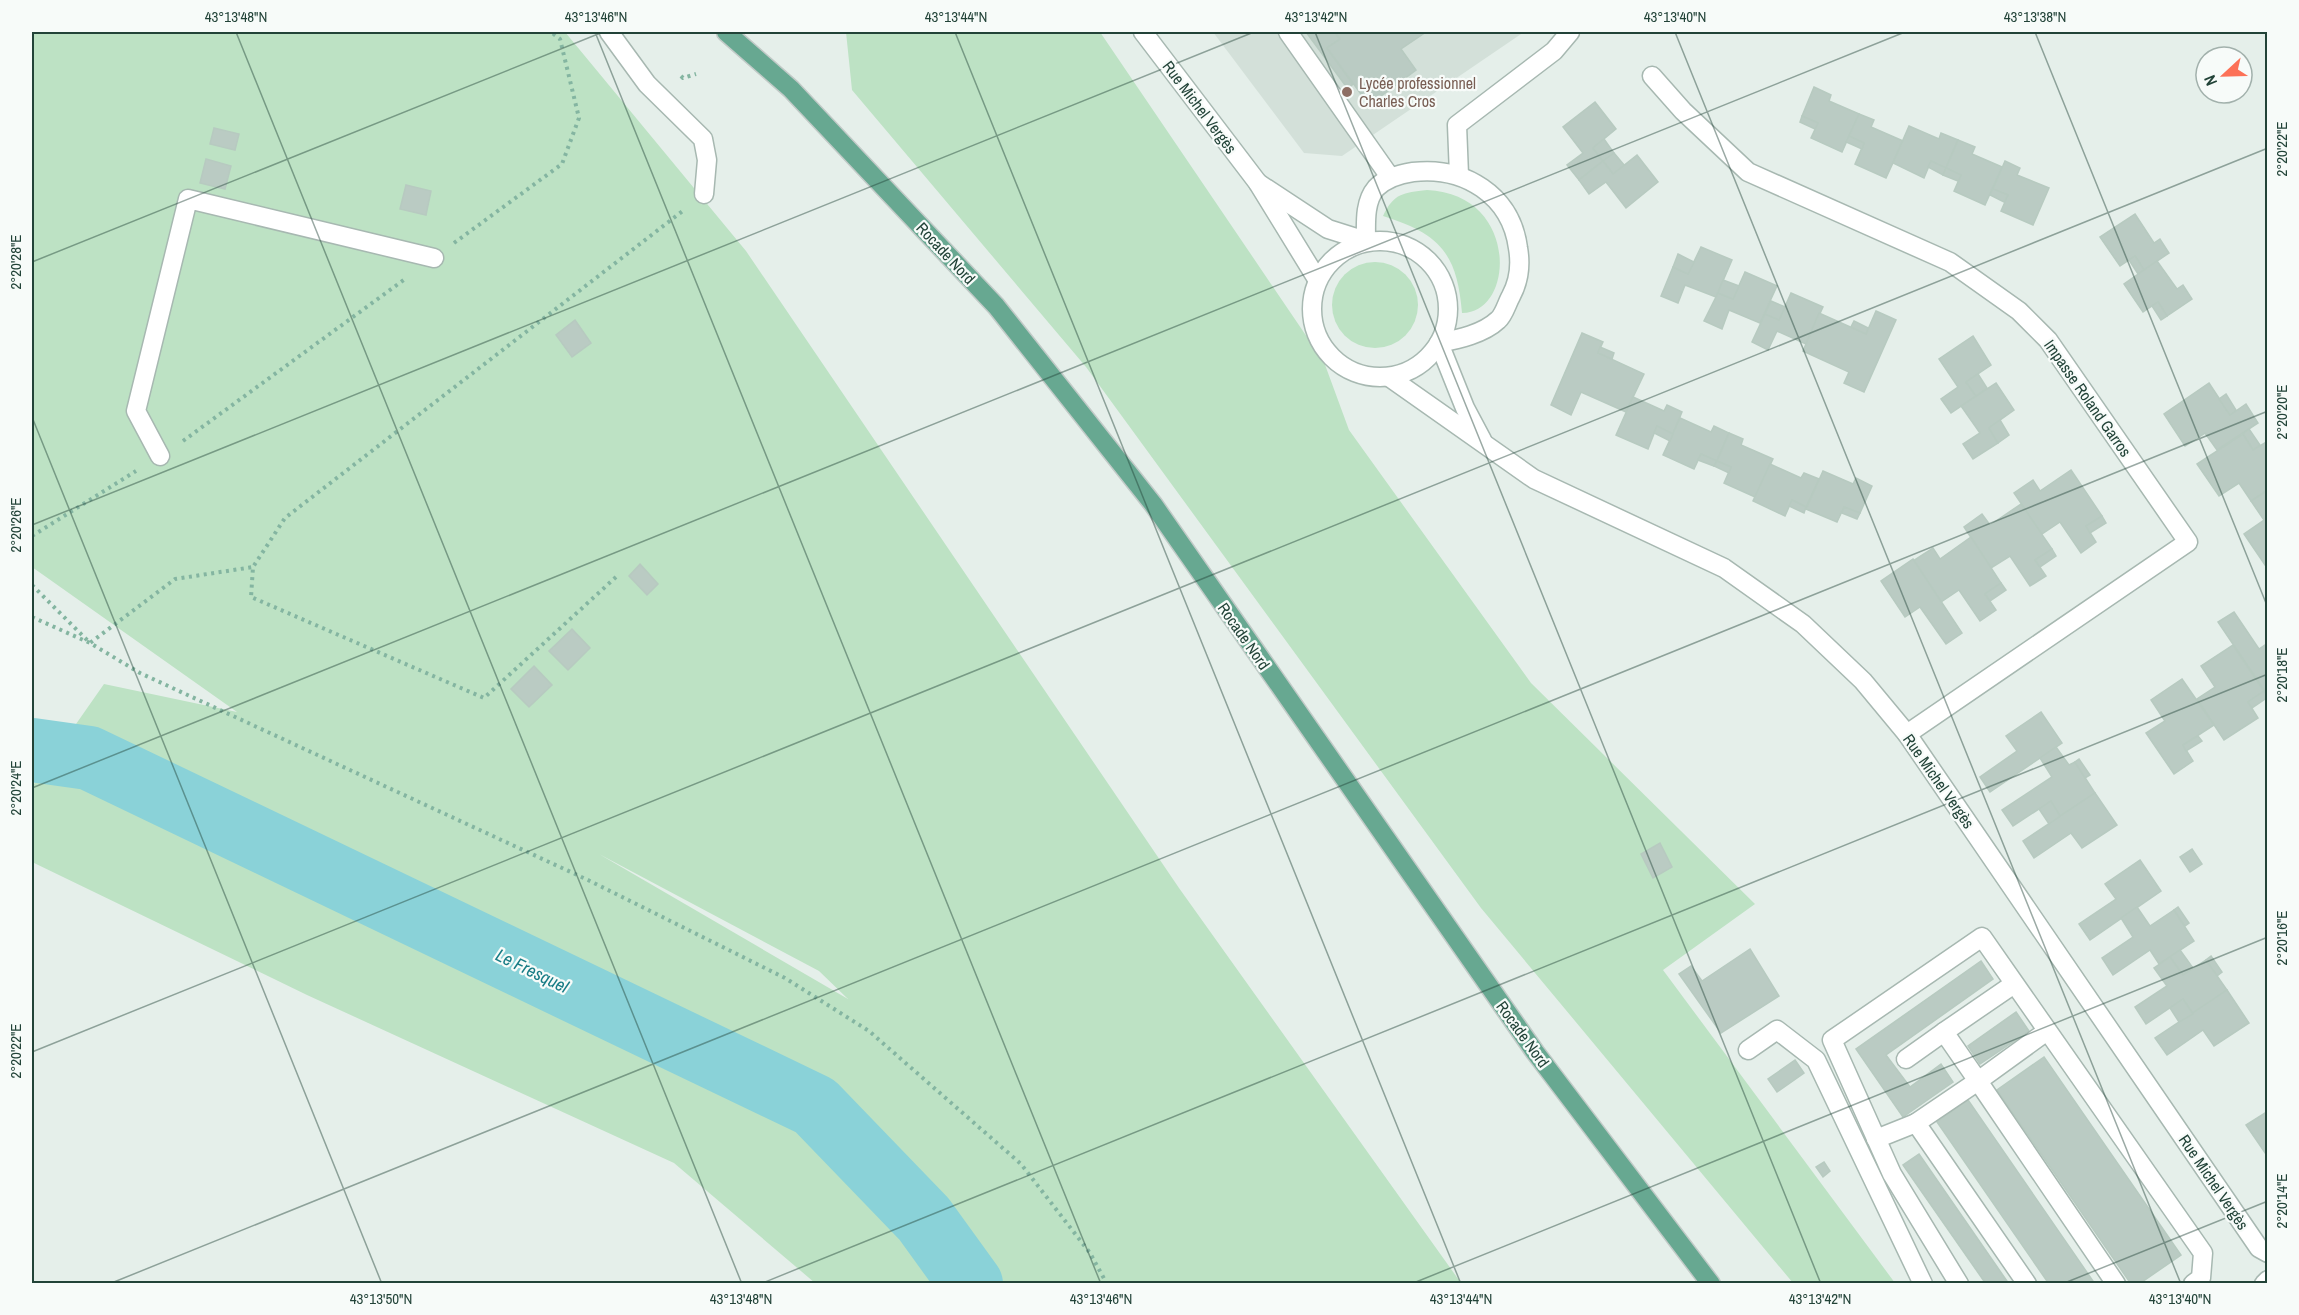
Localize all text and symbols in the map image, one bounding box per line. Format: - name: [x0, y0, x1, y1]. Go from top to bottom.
- text: 43°13'48"N: [205, 6, 267, 27]
- text: 43°13'46"N: [565, 6, 627, 27]
- text: 43°13'44"N: [925, 6, 987, 27]
- text: 43°13'42"N: [1285, 6, 1347, 27]
- text: 43°13'40"N: [1644, 6, 1706, 27]
- text: 43°13'38"N: [2004, 6, 2066, 27]
- north arrow: [2194, 45, 2254, 105]
- street label: Rue Michel Vergès: [1158, 56, 1242, 158]
- place label: Lycée professionnel Charles Cros: [1359, 72, 1476, 112]
- text: N: [2198, 72, 2222, 89]
- marker: Lycée professionnel Charles Cros: [1340, 85, 1354, 99]
- text: 2°20'22"E: [2271, 121, 2292, 177]
- street label: Rocade Nord: [912, 217, 980, 289]
- text: 2°20'28"E: [5, 234, 26, 290]
- street label: Impasse Roland Garros: [2039, 335, 2137, 461]
- text: 2°20'20"E: [2271, 384, 2292, 440]
- text: 2°20'26"E: [5, 497, 26, 553]
- street label: Rocade Nord: [1213, 598, 1275, 674]
- text: 2°20'18"E: [2271, 647, 2292, 703]
- street label: Rue Michel Vergès: [1898, 729, 1980, 833]
- text: 2°20'24"E: [5, 760, 26, 816]
- text: 2°20'16"E: [2271, 910, 2292, 966]
- water label: Le Fresquel: [492, 942, 573, 999]
- street label: Rocade Nord: [1491, 996, 1555, 1072]
- text: 2°20'22"E: [5, 1023, 26, 1079]
- street label: Rue Michel Vergès: [2174, 1130, 2254, 1234]
- text: 2°20'14"E: [2271, 1173, 2292, 1229]
- text: 43°13'50"N: [350, 1288, 412, 1309]
- text: 43°13'48"N: [710, 1288, 772, 1309]
- text: 43°13'46"N: [1070, 1288, 1132, 1309]
- text: 43°13'44"N: [1430, 1288, 1492, 1309]
- text: 43°13'42"N: [1789, 1288, 1851, 1309]
- text: 43°13'40"N: [2149, 1288, 2211, 1309]

